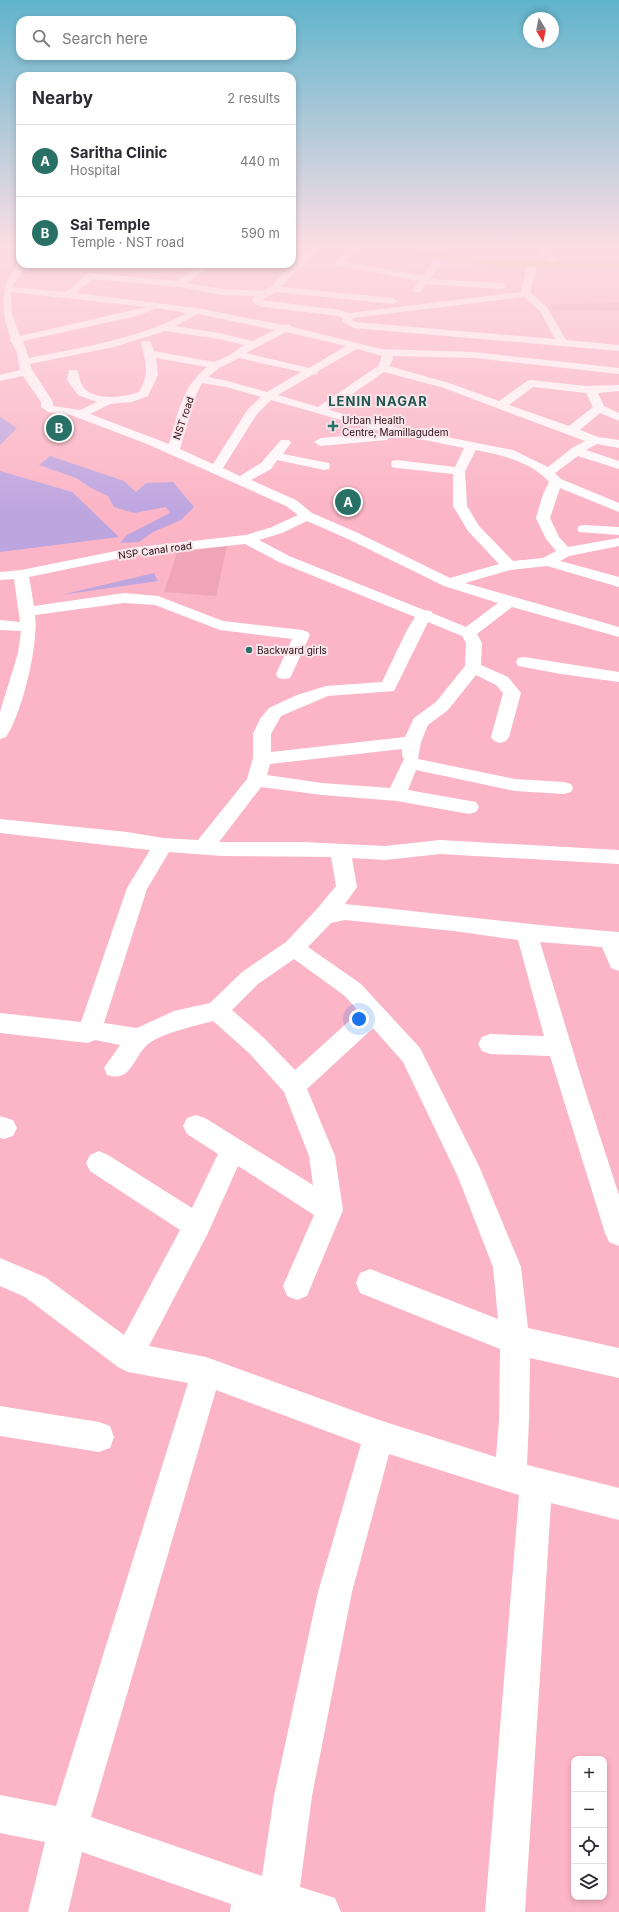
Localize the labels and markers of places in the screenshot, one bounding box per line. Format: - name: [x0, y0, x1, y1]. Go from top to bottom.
- pin: B: [46, 413, 72, 443]
- place label: Urban Health Centre, Mamillagudem: [342, 414, 448, 438]
- marker: Urban Health Centre, Mamillagudem: [327, 420, 339, 432]
- pin: A: [335, 487, 361, 517]
- place label: Backward girls: [257, 644, 327, 656]
- marker: Backward girls: [244, 645, 254, 655]

